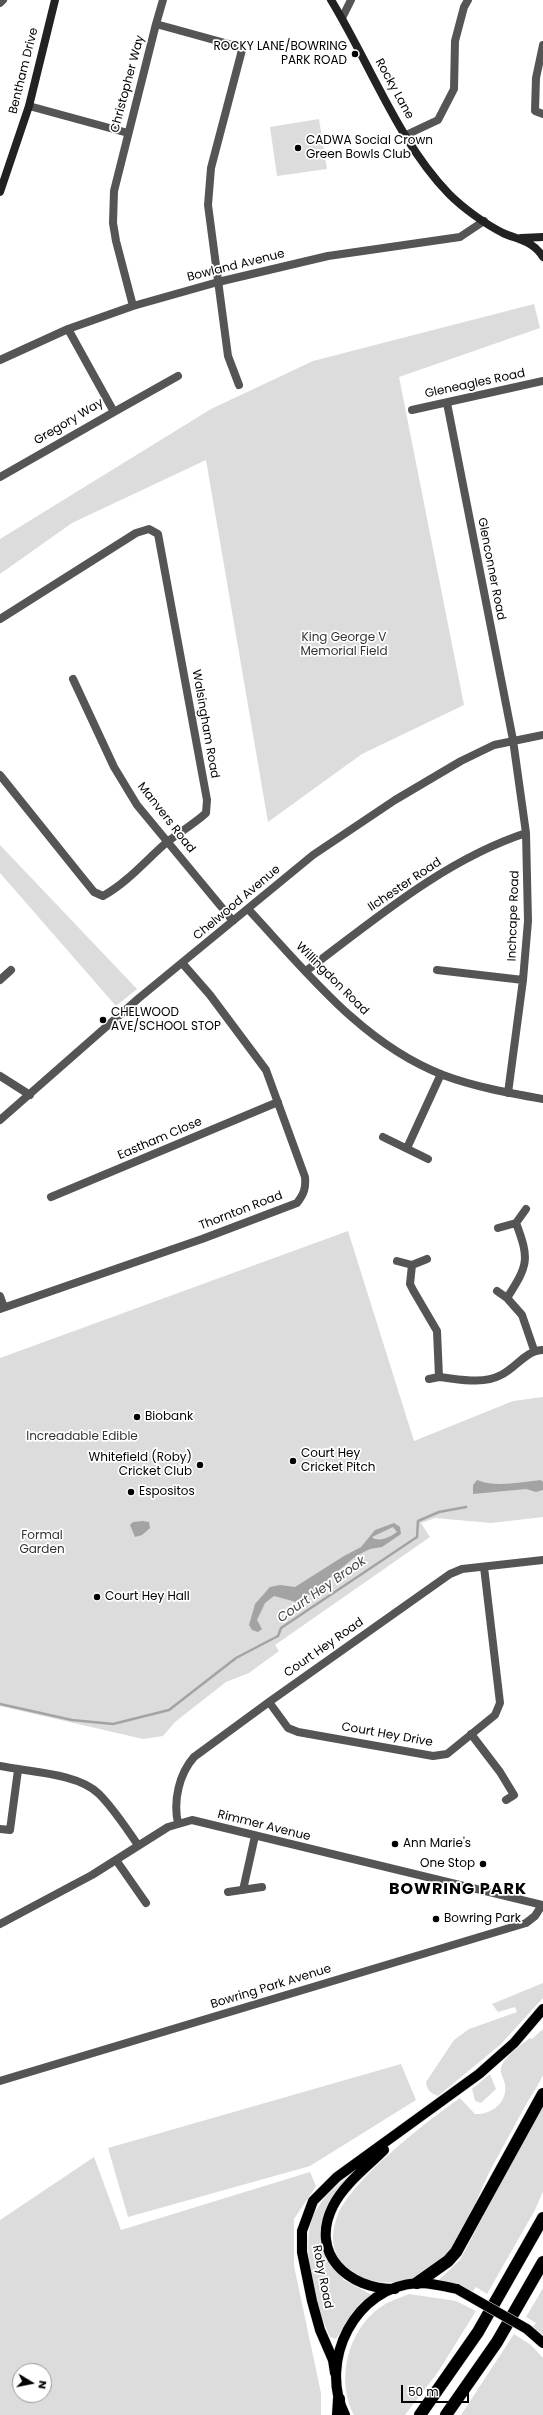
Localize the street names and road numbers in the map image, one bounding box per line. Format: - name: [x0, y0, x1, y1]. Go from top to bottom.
- street label: Bentham Drive: [6, 26, 42, 116]
- street label: Christopher Way: [108, 34, 148, 134]
- street label: Rocky Lane: [372, 56, 416, 122]
- street label: Bowland Avenue: [186, 247, 286, 285]
- street label: Gleneagles Road: [424, 366, 526, 402]
- street label: Gregory Way: [32, 396, 106, 448]
- street label: Glenconner Road: [474, 517, 508, 621]
- street label: Walsingham Road: [188, 668, 222, 780]
- street label: Manvers Road: [134, 780, 198, 856]
- street label: Ilchester Road: [366, 855, 444, 915]
- street label: Chelwood Avenue: [191, 862, 283, 944]
- street label: Inchcape Road: [505, 870, 523, 962]
- street label: Willingdon Road: [293, 940, 371, 1018]
- street label: Eastham Close: [116, 1115, 204, 1163]
- street label: Thornton Road: [197, 1188, 285, 1234]
- street label: Court Hey Road: [282, 1615, 366, 1681]
- street label: Court Hey Drive: [340, 1720, 434, 1750]
- street label: Rimmer Avenue: [216, 1808, 312, 1844]
- street label: Bowring Park Avenue: [209, 1962, 333, 2012]
- street label: Roby Road: [309, 2244, 335, 2310]

